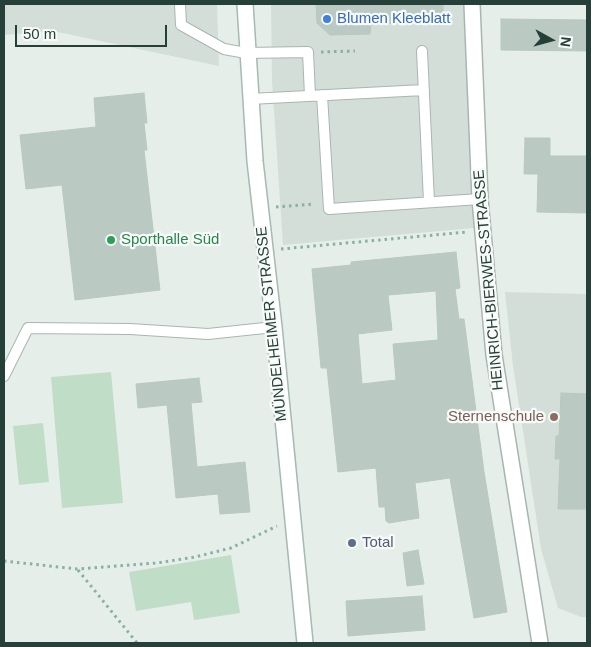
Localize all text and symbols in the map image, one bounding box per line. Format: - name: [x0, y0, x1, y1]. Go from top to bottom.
- place label: Blumen Kleeblatt: [337, 10, 450, 28]
- marker: Blumen Kleeblatt: [321, 13, 333, 25]
- scale bar: [18, 15, 170, 47]
- north arrow: [526, 15, 576, 65]
- text: 50 m: [23, 25, 56, 42]
- text: N: [557, 36, 574, 48]
- street label: HEINRICH-BIERWES-STRASSE: [470, 169, 508, 391]
- street label: MÜNDELHEIMER STRASSE: [253, 226, 291, 422]
- place label: Sporthalle Süd: [121, 231, 219, 249]
- marker: Sporthalle Süd: [105, 234, 117, 246]
- place label: Sternenschule: [448, 408, 544, 426]
- marker: Sternenschule: [548, 411, 560, 423]
- place label: Total: [362, 534, 394, 552]
- marker: Total: [346, 537, 358, 549]

